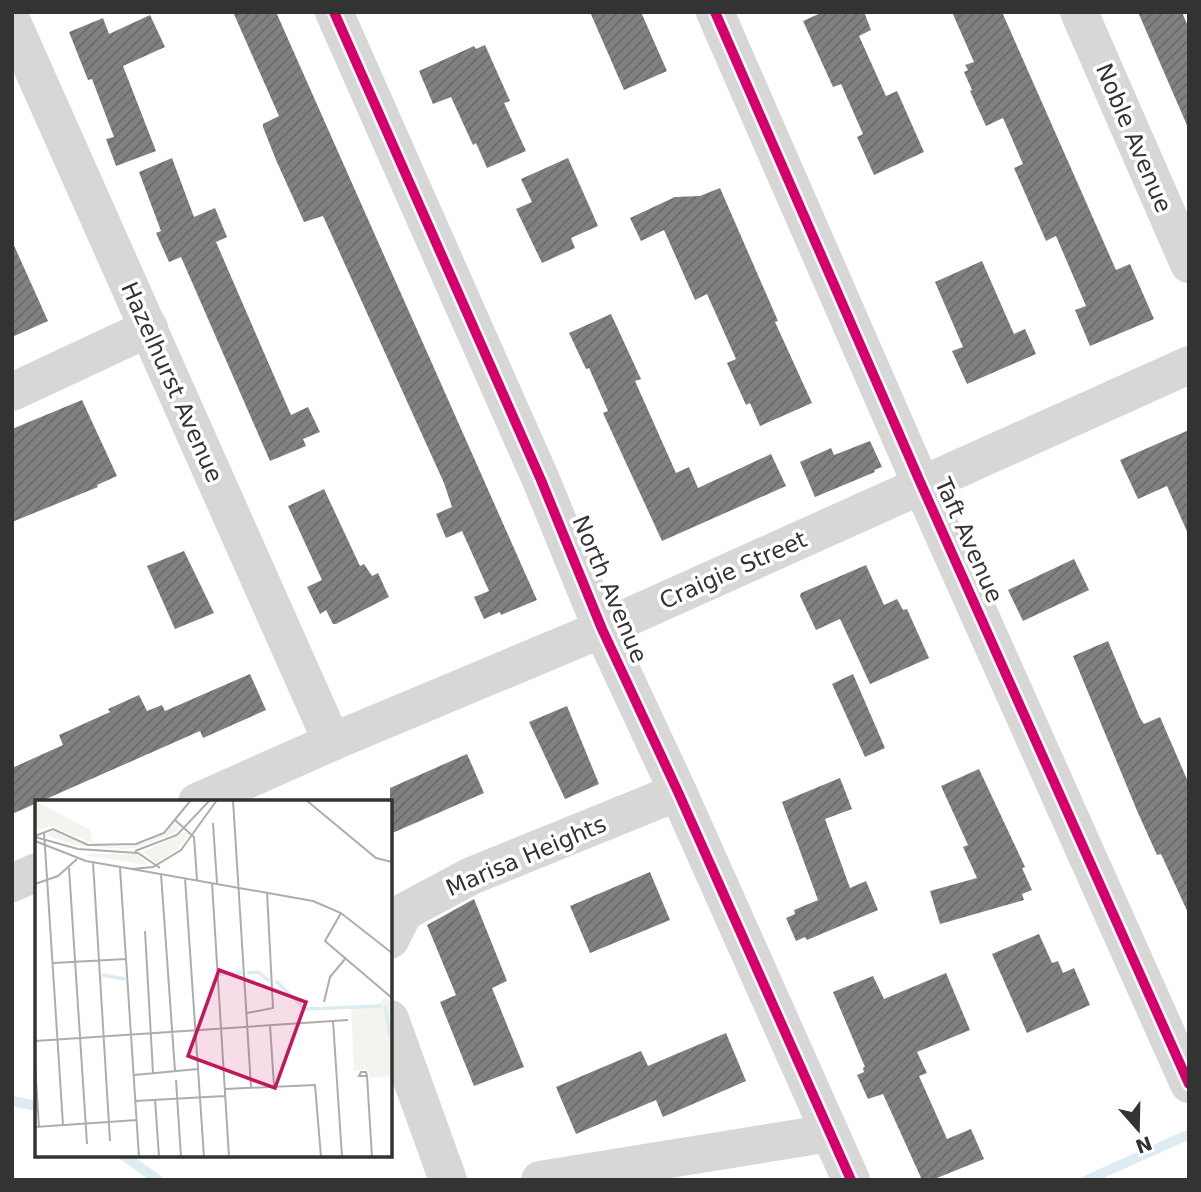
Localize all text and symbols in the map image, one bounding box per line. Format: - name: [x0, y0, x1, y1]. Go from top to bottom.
- street label: Noble Avenue: [1091, 60, 1177, 216]
- street label: Hazelhurst Avenue: [116, 278, 228, 486]
- street label: Taft Avenue: [930, 473, 1008, 606]
- street label: North Avenue: [567, 512, 653, 666]
- street label: Craigie Street: [655, 526, 811, 614]
- inset map: [35, 800, 392, 1157]
- street label: Marisa Heights: [442, 811, 610, 901]
- north arrow: [1103, 1094, 1173, 1164]
- text: N: [1133, 1132, 1155, 1158]

